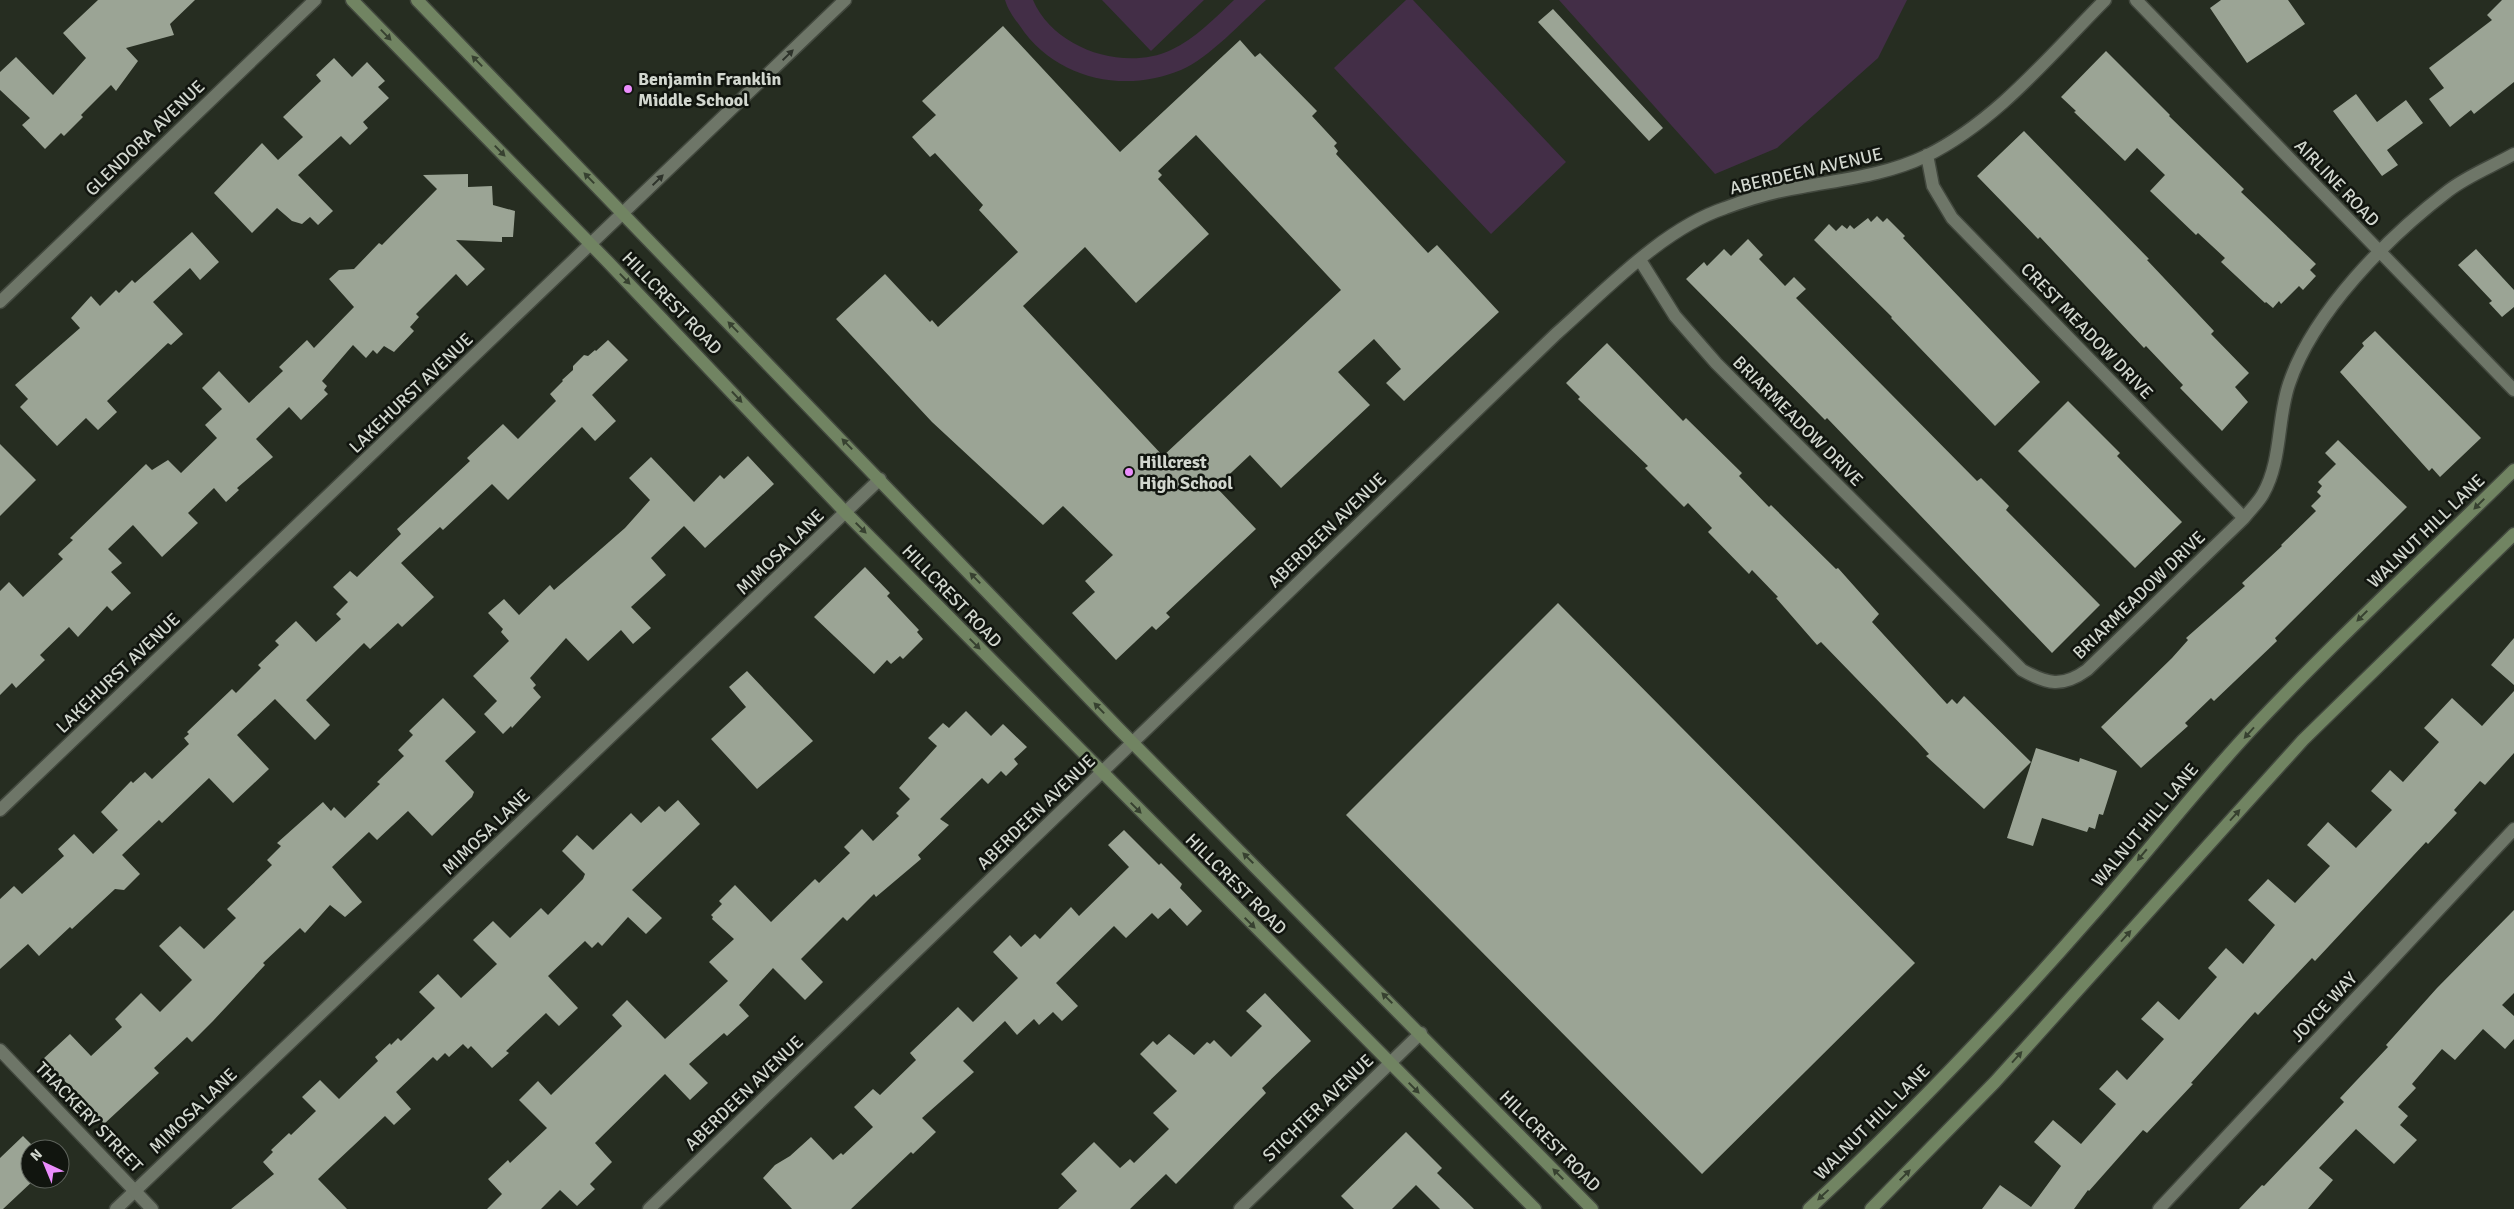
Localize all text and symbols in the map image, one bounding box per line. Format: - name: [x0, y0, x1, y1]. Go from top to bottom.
- one-way arrow: [380, 29, 392, 41]
- one-way arrow: [781, 49, 793, 61]
- one-way arrow: [471, 56, 483, 68]
- place label: Benjamin Franklin Middle School: [638, 68, 782, 111]
- street label: GLENDORA AVENUE: [81, 75, 209, 201]
- marker: Benjamin Franklin Middle School: [622, 83, 634, 95]
- street label: AIRLINE ROAD: [2290, 135, 2384, 231]
- street label: ABERDEEN AVENUE: [1727, 143, 1885, 199]
- one-way arrow: [494, 145, 506, 157]
- one-way arrow: [583, 173, 595, 185]
- one-way arrow: [652, 174, 664, 186]
- street label: HILLCREST ROAD: [617, 247, 727, 359]
- street label: CREST MEADOW DRIVE: [2016, 258, 2158, 404]
- one-way arrow: [619, 273, 631, 285]
- one-way arrow: [728, 321, 740, 333]
- street label: LAKEHURST AVENUE: [345, 328, 477, 458]
- street label: BRIARMEADOW DRIVE: [1728, 351, 1868, 491]
- one-way arrow: [731, 390, 743, 402]
- one-way arrow: [841, 438, 853, 450]
- place label: Hillcrest High School: [1139, 451, 1233, 494]
- marker: Hillcrest High School: [1123, 466, 1135, 478]
- street label: ABERDEEN AVENUE: [1263, 468, 1391, 592]
- street label: WALNUT HILL LANE: [2363, 469, 2489, 593]
- one-way arrow: [2474, 498, 2486, 510]
- street label: MIMOSA LANE: [731, 505, 829, 599]
- one-way arrow: [855, 521, 867, 533]
- street label: BRIARMEADOW DRIVE: [2068, 526, 2210, 664]
- street label: HILLCREST ROAD: [897, 540, 1007, 652]
- one-way arrow: [969, 572, 981, 584]
- street label: LAKEHURST AVENUE: [52, 608, 184, 738]
- one-way arrow: [2356, 610, 2368, 622]
- one-way arrow: [969, 637, 981, 649]
- one-way arrow: [1093, 703, 1105, 715]
- one-way arrow: [2243, 727, 2254, 740]
- street label: ABERDEEN AVENUE: [972, 750, 1100, 874]
- street label: WALNUT HILL LANE: [2087, 759, 2203, 891]
- street label: MIMOSA LANE: [437, 785, 535, 879]
- one-way arrow: [1130, 801, 1142, 813]
- one-way arrow: [2229, 809, 2240, 822]
- street label: HILLCREST ROAD: [1181, 829, 1291, 939]
- one-way arrow: [2136, 849, 2147, 862]
- one-way arrow: [1242, 852, 1254, 864]
- one-way arrow: [1244, 917, 1256, 929]
- one-way arrow: [2120, 931, 2132, 943]
- street label: JOYCE WAY: [2286, 968, 2362, 1046]
- one-way arrow: [1381, 993, 1393, 1005]
- street label: ABERDEEN AVENUE: [680, 1031, 808, 1155]
- street label: STICHTER AVENUE: [1258, 1050, 1378, 1166]
- one-way arrow: [2011, 1052, 2023, 1064]
- street label: THACKERY STREET: [31, 1057, 148, 1177]
- street label: WALNUT HILL LANE: [1810, 1060, 1934, 1184]
- street label: MIMOSA LANE: [144, 1064, 242, 1158]
- one-way arrow: [1408, 1082, 1420, 1094]
- street label: HILLCREST ROAD: [1495, 1086, 1605, 1196]
- north arrow: [20, 1139, 70, 1189]
- text: N: [27, 1146, 46, 1165]
- one-way arrow: [1552, 1169, 1564, 1181]
- one-way arrow: [1899, 1169, 1911, 1181]
- one-way arrow: [1818, 1189, 1830, 1201]

